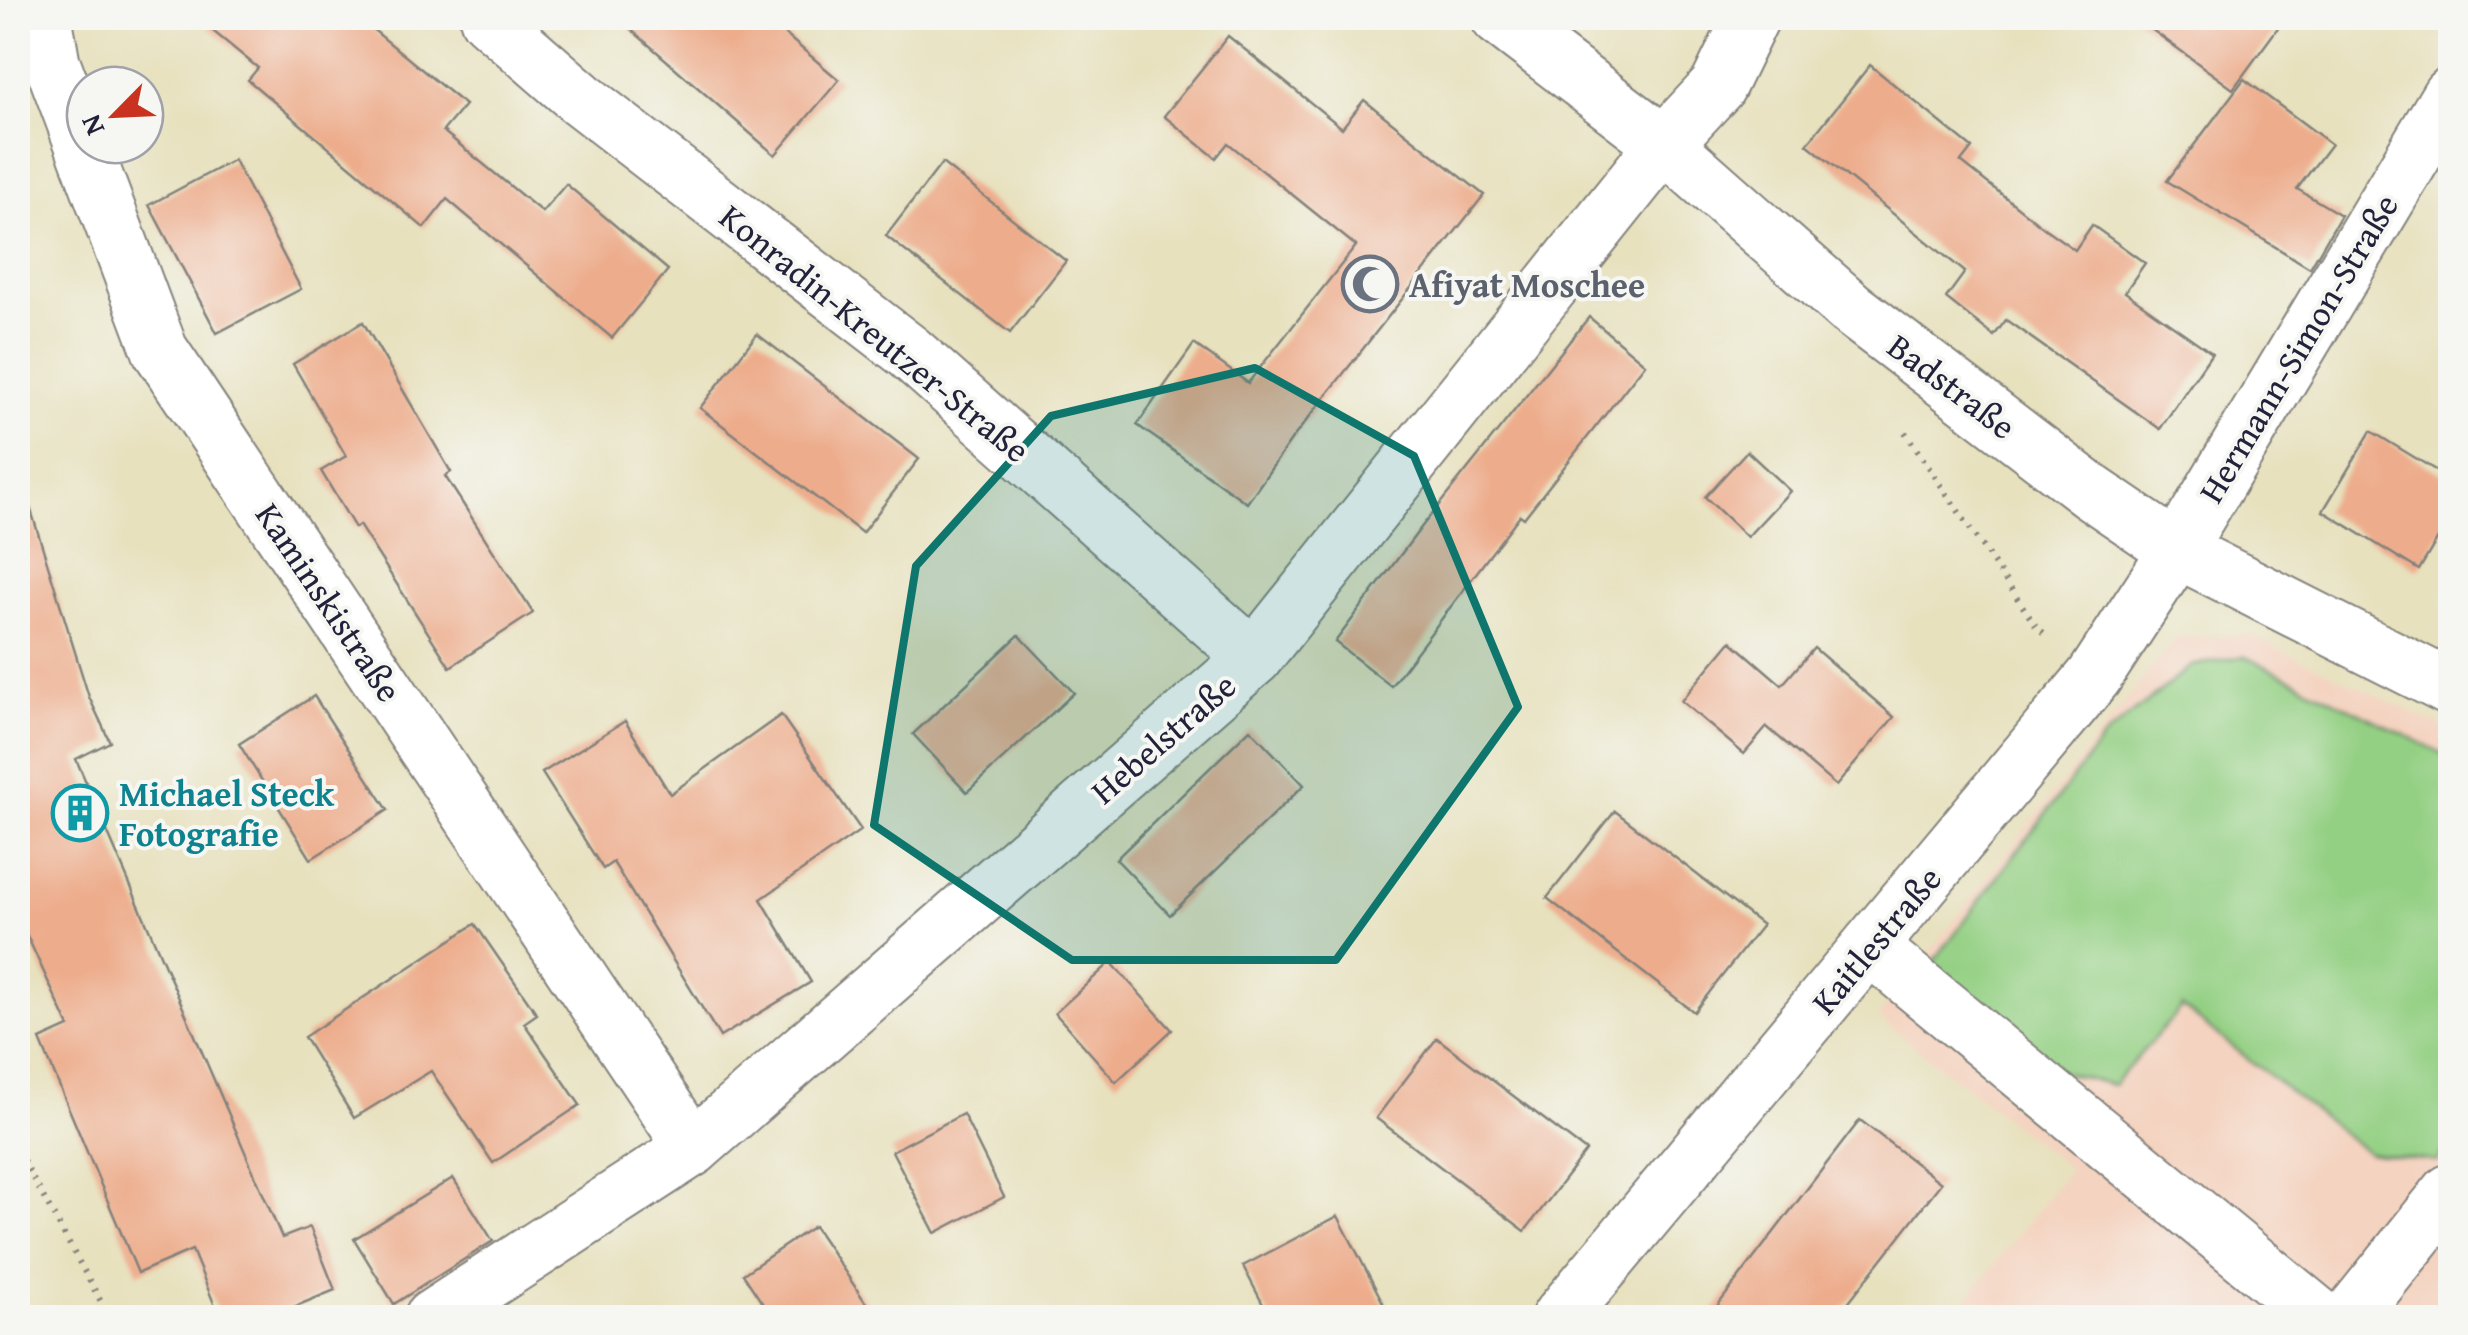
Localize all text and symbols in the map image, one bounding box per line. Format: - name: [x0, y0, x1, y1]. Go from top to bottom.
- north arrow: [65, 65, 165, 165]
- text: N: [69, 108, 114, 142]
- street label: Hermann-Simon-Straße: [2185, 184, 2411, 512]
- street label: Konradin-Kreutzer-Straße: [709, 192, 1041, 474]
- mosque icon: Afiyat Moschee: [1340, 254, 1400, 314]
- place label: Afiyat Moschee: [1409, 259, 1645, 310]
- street label: Badstraße: [1877, 321, 2027, 451]
- street label: Kaminskistraße: [243, 492, 415, 712]
- street label: Hebelstraße: [1079, 660, 1247, 816]
- place label: Michael Steck Fotografie: [119, 768, 335, 859]
- building icon: Michael Steck Fotografie: [50, 783, 110, 843]
- street label: Kaitlestraße: [1799, 855, 1953, 1025]

